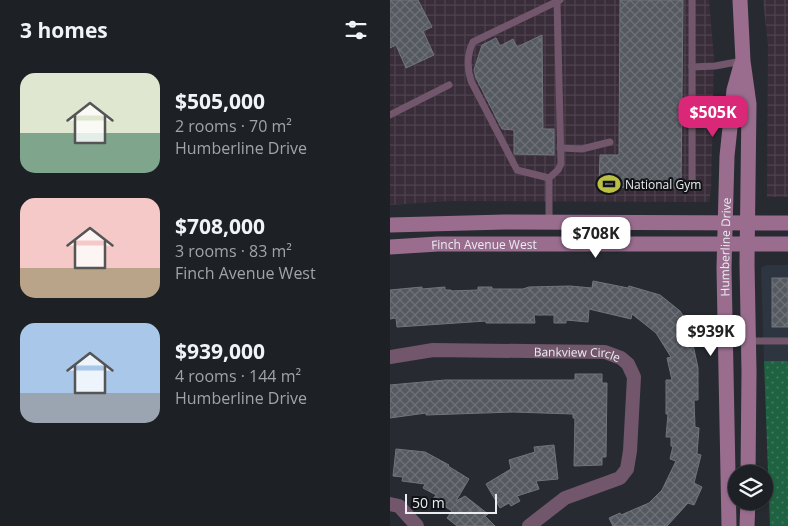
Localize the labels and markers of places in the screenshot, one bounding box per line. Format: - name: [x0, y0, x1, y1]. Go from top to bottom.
- pin: $505K: [678, 96, 748, 138]
- sports icon: National Gym: [596, 171, 622, 197]
- place label: National Gym: [625, 176, 701, 193]
- pin: $708K: [561, 216, 631, 259]
- pin: $939K: [676, 314, 746, 357]

